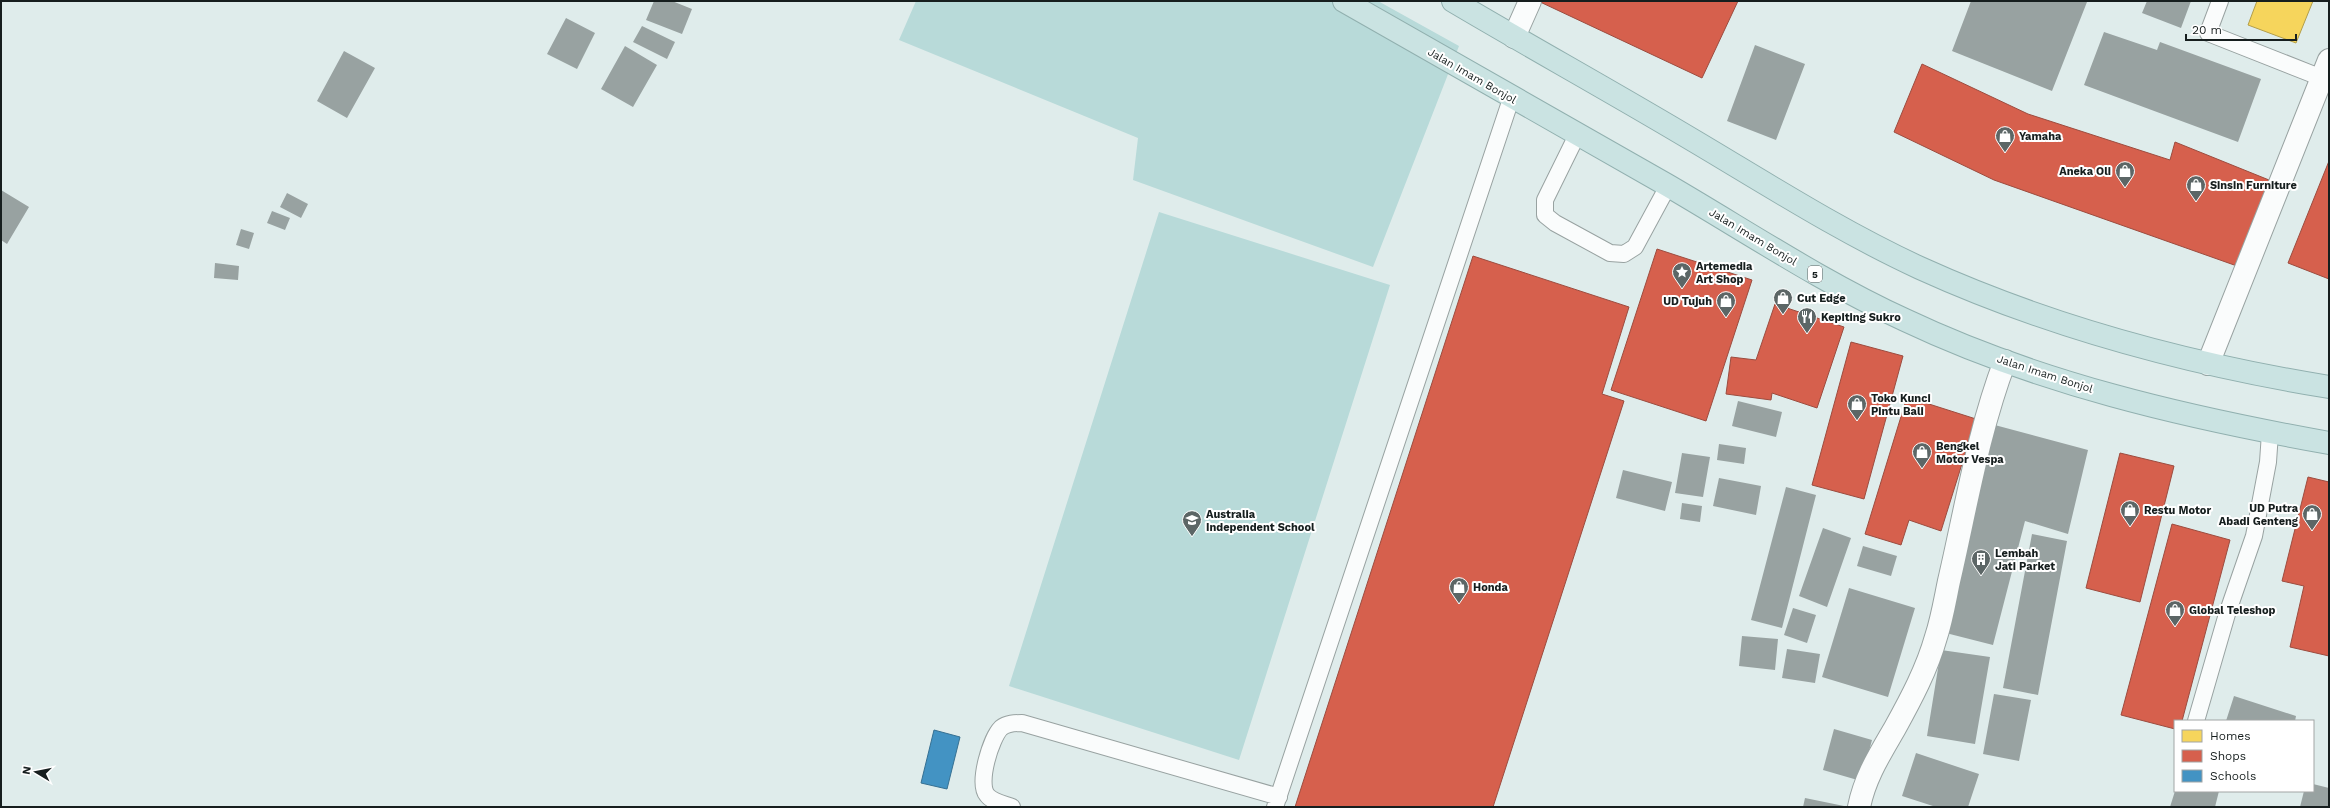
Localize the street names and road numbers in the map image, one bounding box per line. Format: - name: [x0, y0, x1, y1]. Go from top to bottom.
- street label: Jalan Imam Bonjol: [1425, 45, 1519, 107]
- street label: Jalan Imam Bonjol: [1707, 206, 1800, 269]
- road number: 5: [1808, 266, 1822, 282]
- street label: Jalan Imam Bonjol: [1995, 352, 2095, 396]

